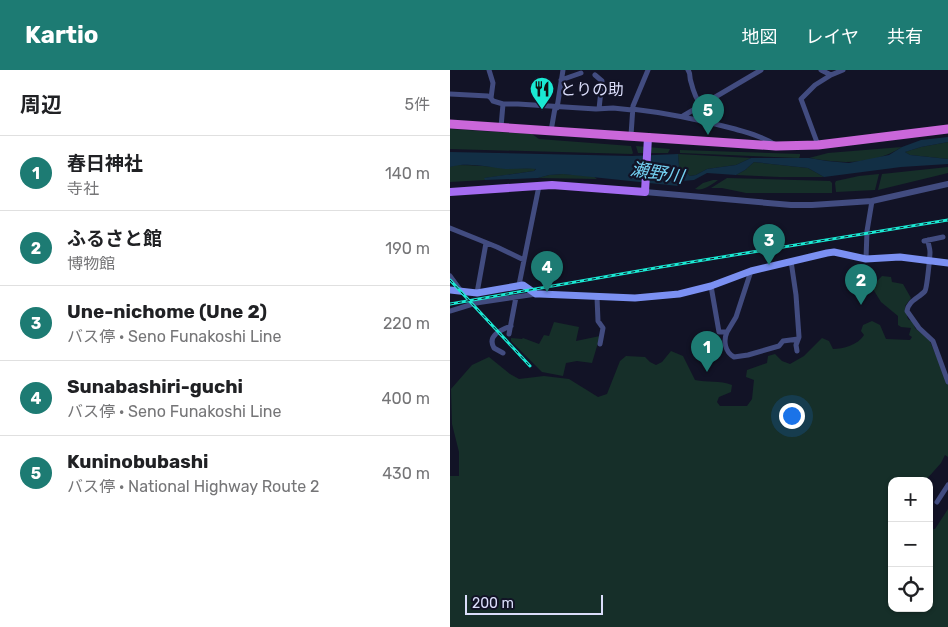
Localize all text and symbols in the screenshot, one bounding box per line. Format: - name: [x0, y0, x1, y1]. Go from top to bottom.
- text: Kartio: [25, 21, 99, 49]
- text: 地図: [742, 26, 778, 48]
- text: レイヤ: [806, 26, 859, 48]
- text: 共有: [887, 26, 923, 48]
- restaurant icon: とりの助: [529, 76, 555, 110]
- place label: とりの助: [560, 80, 624, 99]
- text: 周辺: [20, 92, 62, 117]
- pin: 5: [692, 94, 724, 135]
- text: 5件: [404, 95, 430, 114]
- text: 春日神社: [67, 152, 143, 175]
- water label: 瀬野川: [629, 158, 687, 188]
- text: 1: [32, 164, 40, 183]
- text: 140 m: [385, 164, 430, 183]
- text: 寺社: [67, 179, 99, 198]
- pin: 3: [753, 224, 785, 265]
- text: ふるさと館: [67, 227, 162, 250]
- text: 2: [31, 239, 41, 258]
- text: 190 m: [385, 239, 430, 258]
- pin: 4: [531, 251, 563, 292]
- text: 博物館: [67, 254, 115, 273]
- pin: 2: [845, 264, 877, 305]
- text: Une-nichome (Une 2): [67, 300, 267, 323]
- text: 3: [31, 314, 41, 333]
- text: 220 m: [383, 314, 430, 333]
- text: バス停 · Seno Funakoshi Line: [67, 327, 281, 346]
- pin: 1: [691, 331, 723, 372]
- text: Sunabashiri-guchi: [67, 375, 243, 398]
- text: 4: [31, 389, 41, 408]
- text: 400 m: [382, 389, 430, 408]
- text: バス停 · Seno Funakoshi Line: [67, 402, 281, 421]
- your location: [779, 403, 805, 429]
- text: Kuninobubashi: [67, 450, 209, 473]
- text: 5: [31, 464, 41, 483]
- text: 430 m: [382, 464, 430, 483]
- text: バス停 · National Highway Route 2: [67, 477, 319, 496]
- map controls: [888, 477, 933, 612]
- button: +: [888, 477, 933, 522]
- button: −: [888, 522, 933, 567]
- button: locate: [888, 567, 933, 612]
- scale bar: [465, 592, 602, 615]
- text: 200 m: [472, 595, 514, 612]

